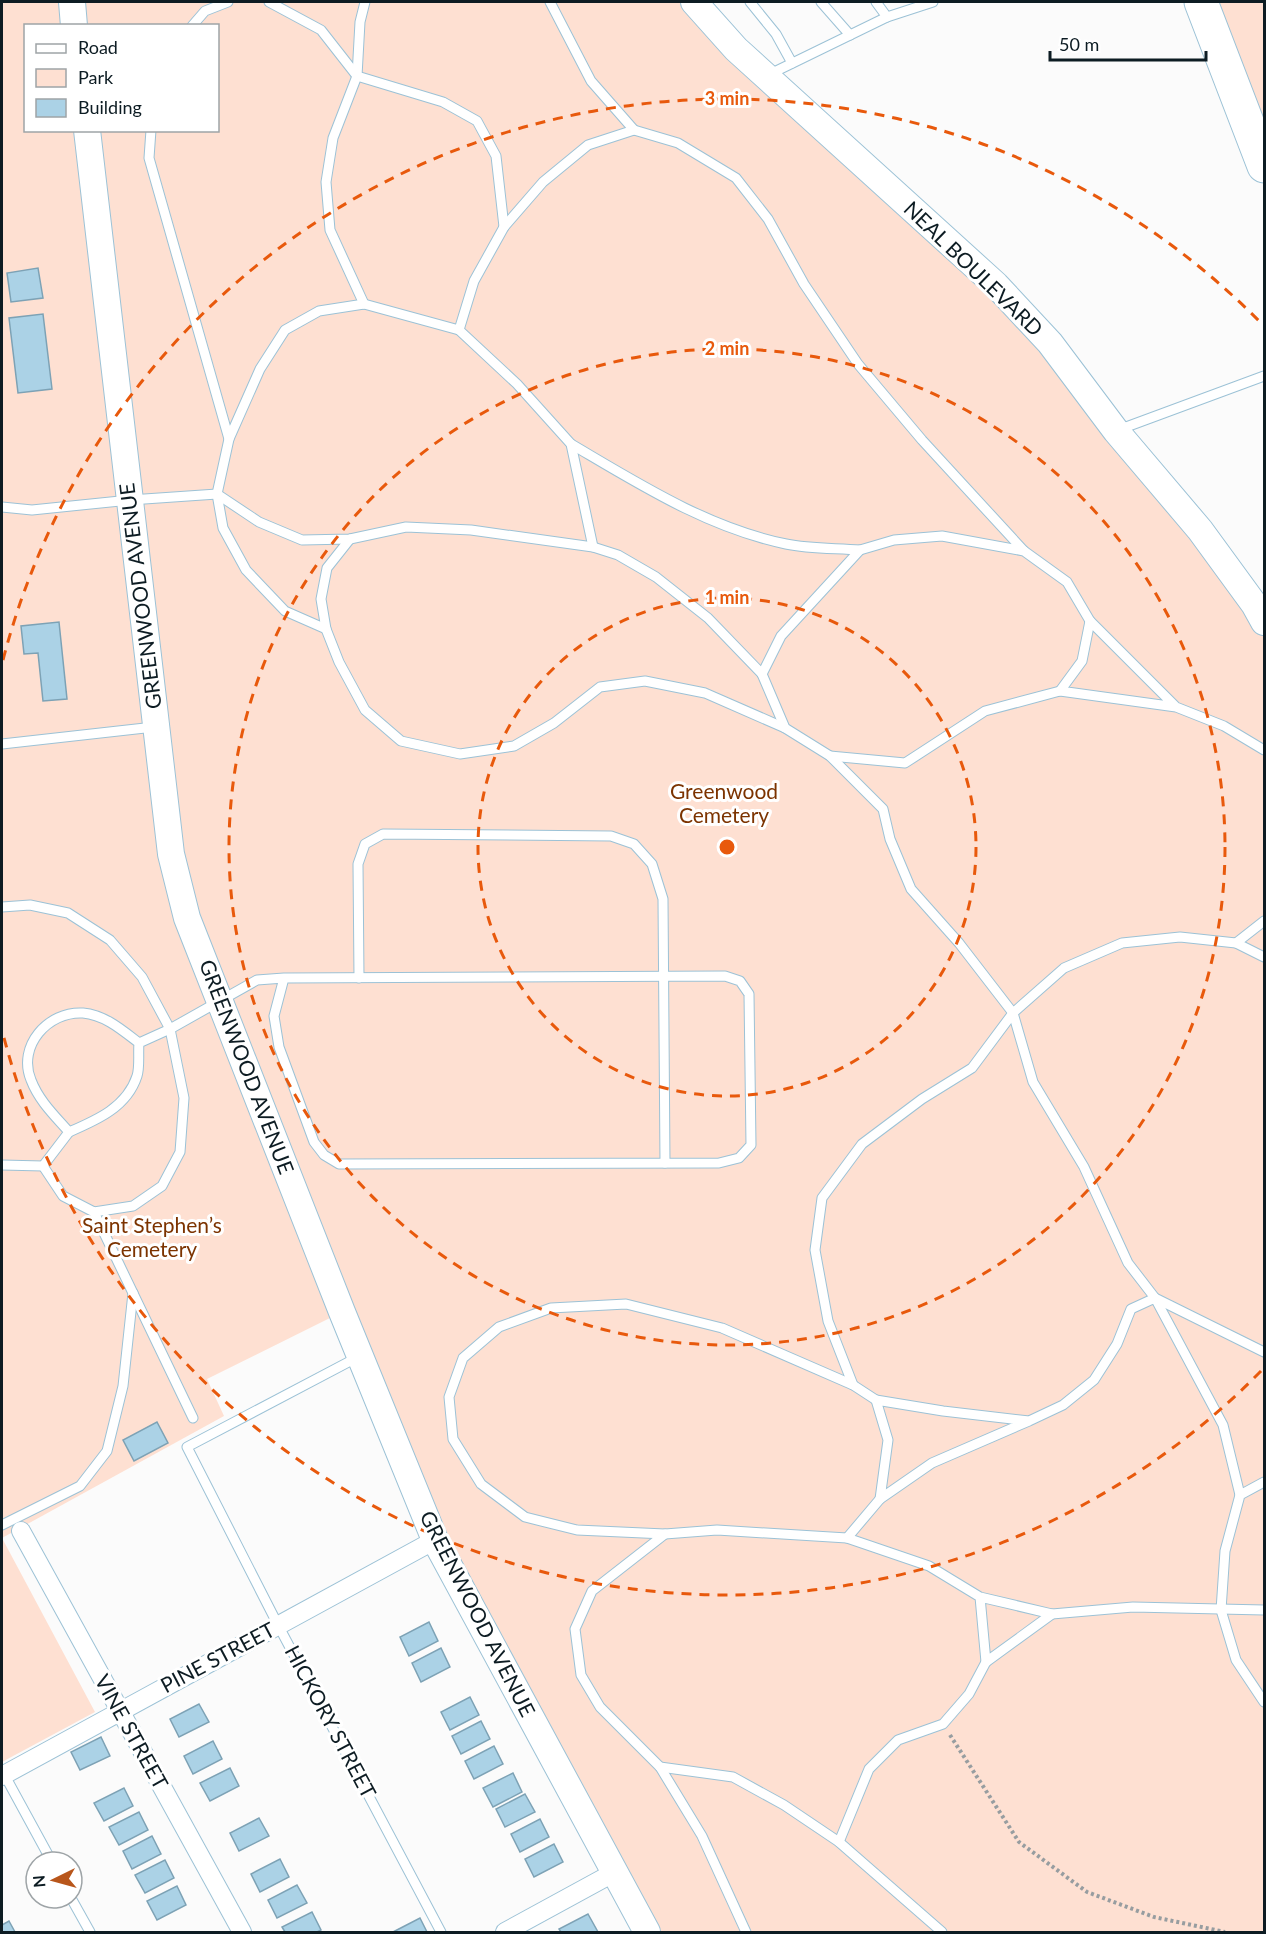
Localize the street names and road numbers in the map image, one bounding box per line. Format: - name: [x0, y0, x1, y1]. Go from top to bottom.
- street label: NEAL BOULEVARD: [900, 195, 1049, 341]
- street label: GREENWOOD AVENUE: [113, 482, 166, 711]
- street label: GREENWOOD AVENUE: [195, 956, 300, 1177]
- street label: GREENWOOD AVENUE: [416, 1506, 541, 1720]
- street label: PINE STREET: [156, 1616, 279, 1697]
- street label: HICKORY STREET: [280, 1641, 382, 1803]
- street label: VINE STREET: [91, 1670, 174, 1793]

